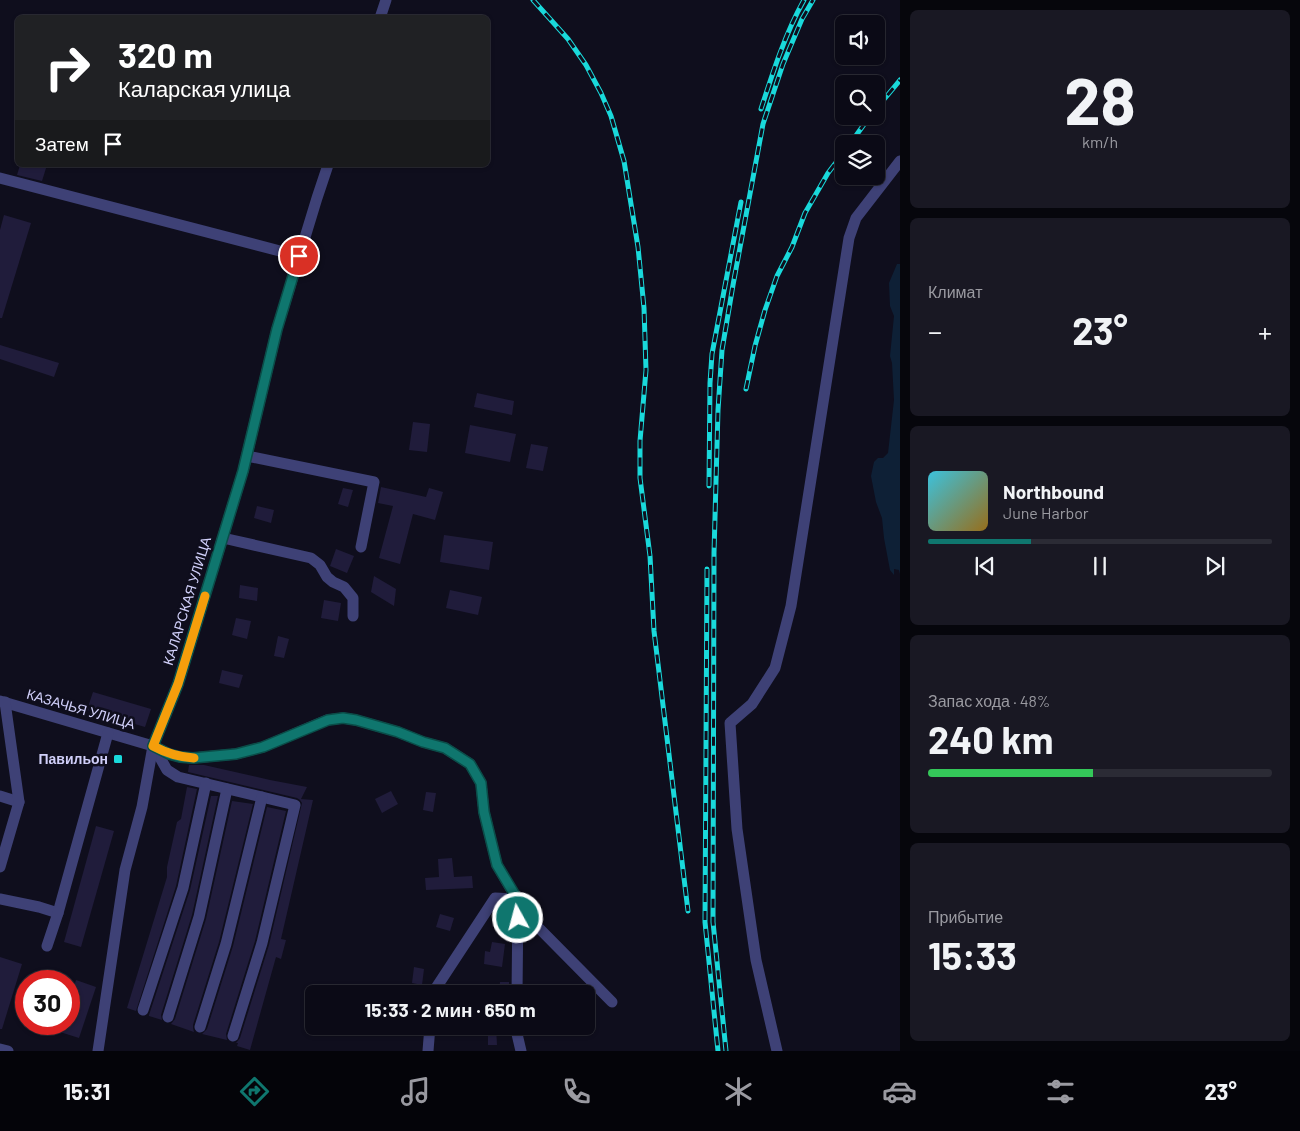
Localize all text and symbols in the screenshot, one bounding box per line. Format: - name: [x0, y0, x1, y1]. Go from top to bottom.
- map controls: [835, 15, 885, 185]
- button: sound: [835, 15, 885, 65]
- text: 320 m: [118, 33, 213, 75]
- icon: right: [35, 35, 100, 100]
- text: 28: [1064, 60, 1136, 138]
- text: Каларская улица: [118, 75, 291, 101]
- button: search: [835, 75, 885, 125]
- icon: arrive: [99, 130, 127, 158]
- text: Затем: [35, 132, 89, 155]
- text: km/h: [1082, 132, 1118, 151]
- button: layers: [835, 135, 885, 185]
- pin: [278, 235, 320, 277]
- icon: arrive: [285, 242, 313, 270]
- text: Климат: [928, 282, 982, 301]
- text: 23°: [1072, 307, 1128, 353]
- text: −: [928, 314, 942, 348]
- text: +: [1258, 314, 1272, 348]
- text: Northbound: [1003, 480, 1104, 503]
- text: June Harbor: [1003, 503, 1089, 522]
- street label: КАЛАРСКАЯ УЛИЦА: [159, 534, 214, 667]
- icon: previous: [971, 552, 999, 580]
- icon: pause: [1086, 552, 1114, 580]
- icon: next: [1201, 552, 1229, 580]
- street label: КАЗАЧЬЯ УЛИЦА: [25, 685, 138, 732]
- text: Запас хода · 48%: [928, 691, 1050, 710]
- text: 240 km: [928, 716, 1054, 762]
- place label: Павильон: [38, 750, 108, 767]
- marker: Павильон: [112, 753, 124, 765]
- position arrow: [491, 891, 543, 943]
- text: Прибытие: [928, 907, 1003, 926]
- text: 15:33: [928, 932, 1017, 978]
- speed limit sign: 30: [15, 970, 80, 1035]
- text: 15:33 · 2 мин · 650 m: [364, 998, 536, 1021]
- icon: directions: [237, 1074, 272, 1109]
- icon: music: [398, 1074, 433, 1109]
- icon: phone: [559, 1074, 594, 1109]
- icon: climate: [721, 1074, 756, 1109]
- icon: car: [882, 1074, 917, 1109]
- icon: filters: [1043, 1074, 1078, 1109]
- text: 15:31: [63, 1078, 110, 1104]
- text: 23°: [1205, 1078, 1237, 1104]

